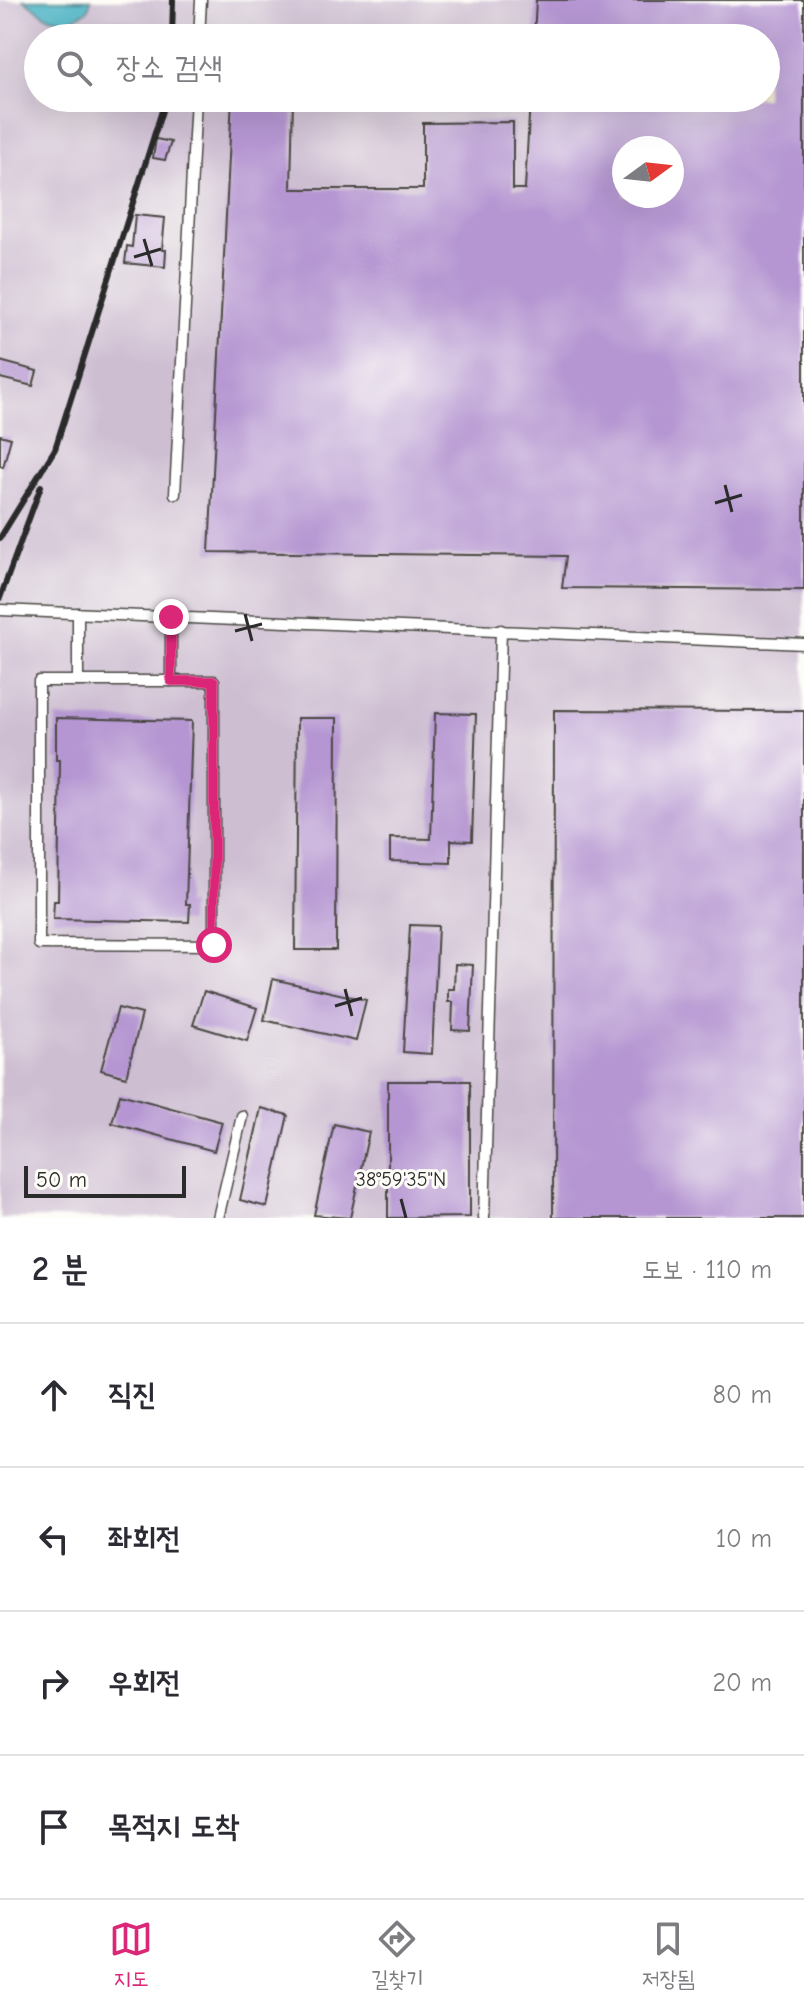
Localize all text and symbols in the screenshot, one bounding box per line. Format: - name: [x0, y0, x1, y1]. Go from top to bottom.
- search box: [24, 24, 780, 112]
- icon: search: [52, 46, 96, 90]
- text: 장소 검색: [116, 50, 223, 85]
- north arrow: [612, 136, 684, 208]
- route end: [153, 599, 189, 635]
- route start: [196, 927, 232, 963]
- scale bar: [24, 1162, 186, 1198]
- text: 50 m: [36, 1167, 87, 1193]
- text: 38°59'35"N: [356, 1168, 446, 1191]
- text: 2 분: [32, 1249, 88, 1289]
- text: 도보 · 110 m: [642, 1255, 772, 1285]
- icon: ahead: [32, 1373, 76, 1417]
- text: 직진: [108, 1377, 156, 1412]
- text: 80 m: [713, 1380, 772, 1410]
- icon: left: [32, 1517, 76, 1561]
- text: 좌회전: [108, 1521, 180, 1556]
- text: 10 m: [716, 1524, 772, 1554]
- icon: right: [32, 1661, 76, 1705]
- text: 우회전: [108, 1665, 180, 1700]
- text: 20 m: [712, 1668, 772, 1698]
- icon: arrive: [32, 1805, 76, 1849]
- text: 목적지 도착: [108, 1809, 239, 1844]
- tab: 지도: [109, 1917, 153, 1993]
- tab: 길찾기: [371, 1917, 424, 1993]
- tab: 저장됨: [642, 1917, 695, 1993]

